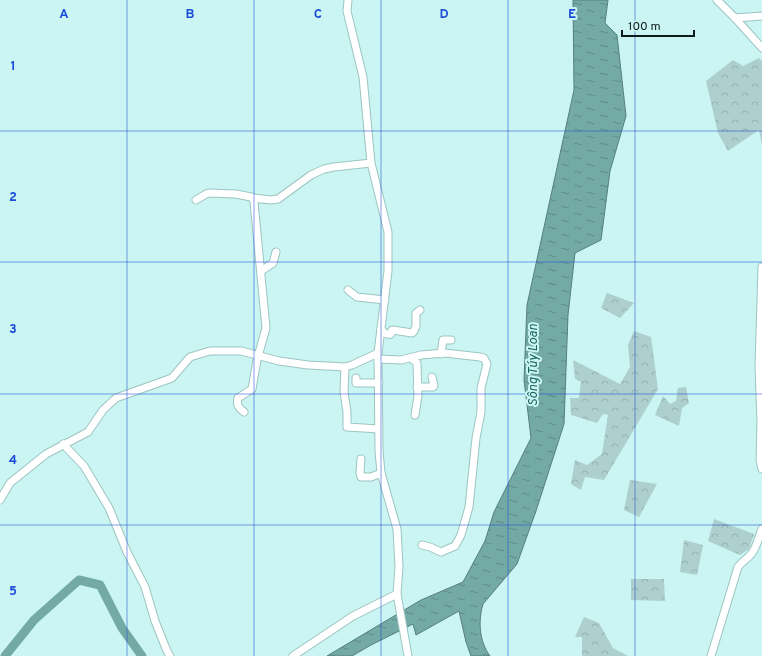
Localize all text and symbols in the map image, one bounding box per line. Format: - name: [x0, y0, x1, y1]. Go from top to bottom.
- text: A: [59, 7, 69, 23]
- text: B: [186, 7, 195, 23]
- text: C: [314, 7, 322, 23]
- text: D: [439, 7, 449, 23]
- text: E: [568, 7, 576, 23]
- scale bar: [622, 12, 694, 38]
- text: 100 m: [628, 19, 661, 35]
- text: 1: [10, 59, 16, 75]
- text: 2: [9, 190, 17, 206]
- text: 3: [9, 322, 17, 338]
- water label: Sông Túy Loan: [526, 324, 542, 406]
- text: 4: [9, 453, 17, 469]
- text: 5: [9, 584, 17, 600]

